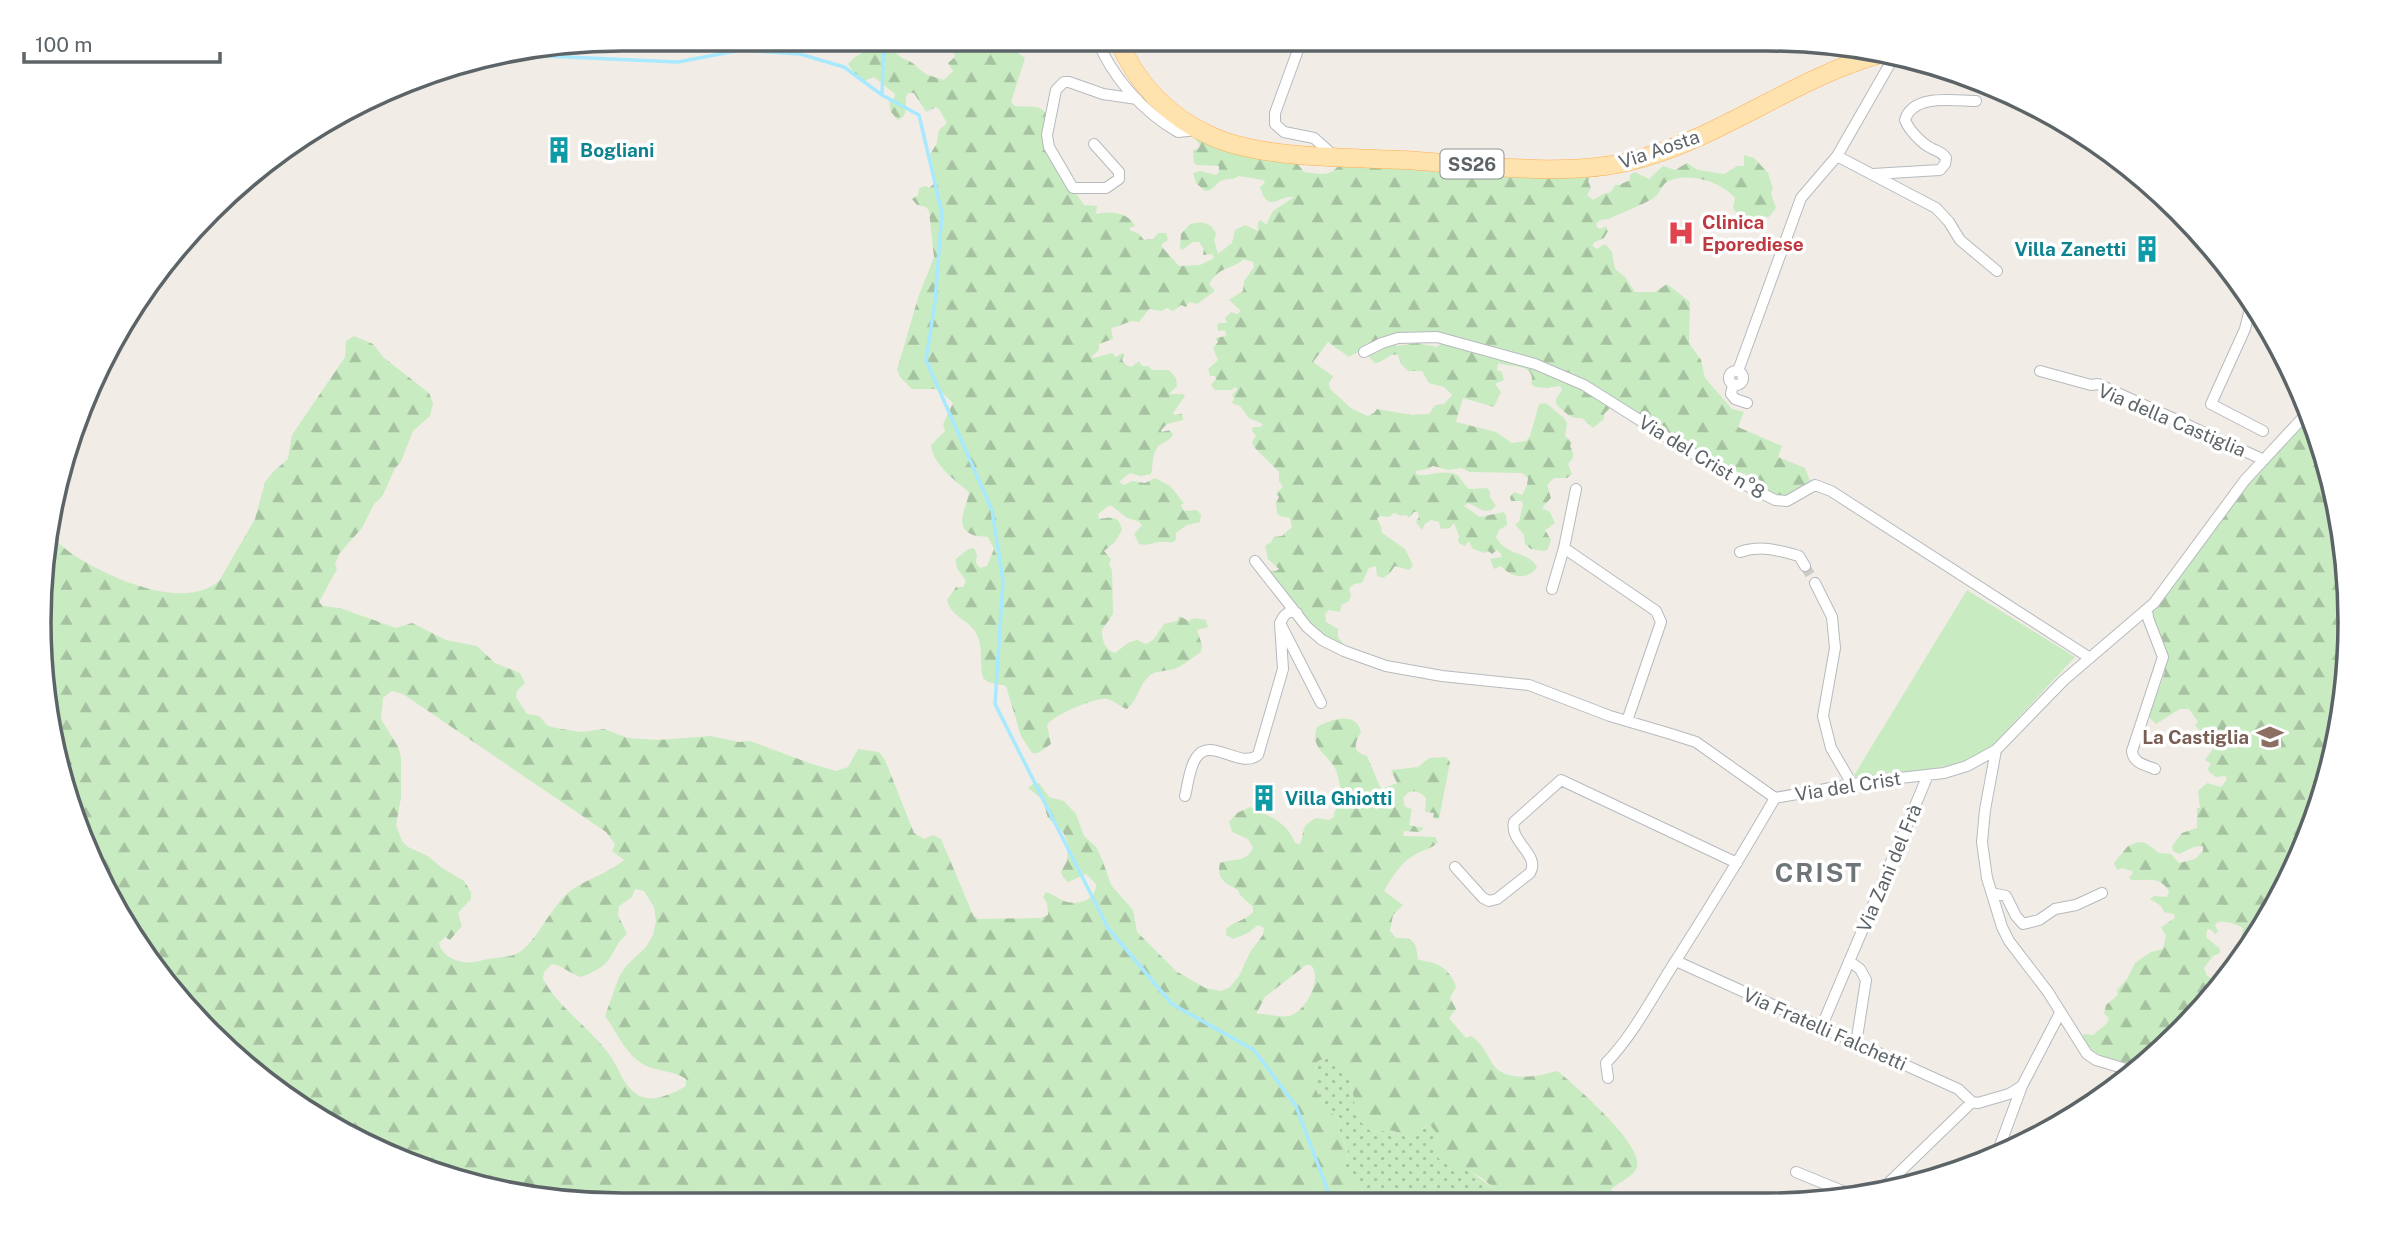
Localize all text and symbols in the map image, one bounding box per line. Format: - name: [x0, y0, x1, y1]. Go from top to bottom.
- scale bar: [24, 21, 220, 65]
- text: 100 m: [35, 32, 92, 57]
- street label: Via Aosta: [1616, 125, 1702, 173]
- building icon: Bogliani: [544, 135, 574, 165]
- place label: Bogliani: [580, 139, 654, 161]
- road number: SS26: [1440, 149, 1504, 178]
- place label: Clinica Eporediese: [1702, 211, 1804, 255]
- hospital icon: Clinica Eporediese: [1666, 218, 1696, 248]
- building icon: Villa Zanetti: [2132, 234, 2162, 264]
- place label: Villa Zanetti: [2014, 238, 2126, 260]
- street label: Via della Castiglia: [2095, 379, 2249, 461]
- street label: Via del Crist n°8: [1635, 411, 1769, 503]
- school or university icon: La Castiglia: [2255, 722, 2285, 752]
- place label: La Castiglia: [2142, 726, 2249, 748]
- street label: Via del Crist: [1794, 767, 1902, 805]
- building icon: Villa Ghiotti: [1249, 783, 1279, 813]
- place label: Villa Ghiotti: [1285, 787, 1392, 809]
- street label: Via Zani del Frà: [1852, 801, 1926, 935]
- district label: CRIST: [1775, 857, 1863, 888]
- street label: Via Fratelli Falchetti: [1740, 983, 1910, 1075]

